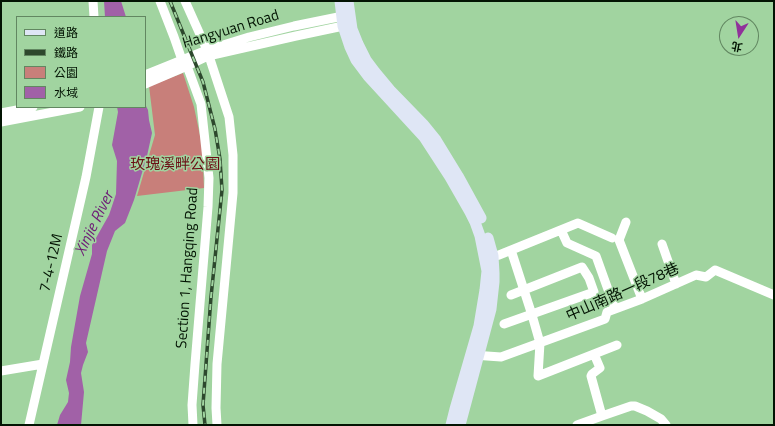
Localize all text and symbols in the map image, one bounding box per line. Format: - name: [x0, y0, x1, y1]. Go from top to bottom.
- street label: Hangyuan Road: [181, 7, 281, 53]
- legend: [16, 16, 146, 108]
- north arrow: [719, 16, 759, 56]
- text: 道路: [54, 23, 78, 42]
- text: 北: [730, 38, 744, 56]
- text: 鐵路: [54, 43, 78, 62]
- text: 公園: [54, 63, 78, 82]
- text: 水域: [54, 83, 78, 102]
- park label: 玫瑰溪畔公園: [130, 156, 220, 174]
- street label: Section 1, Hangqing Road: [173, 187, 203, 349]
- water label: Xinjie River: [71, 189, 119, 259]
- street label: 7-4-12M: [37, 232, 67, 294]
- street label: 中山南路一段78巷: [564, 260, 682, 326]

